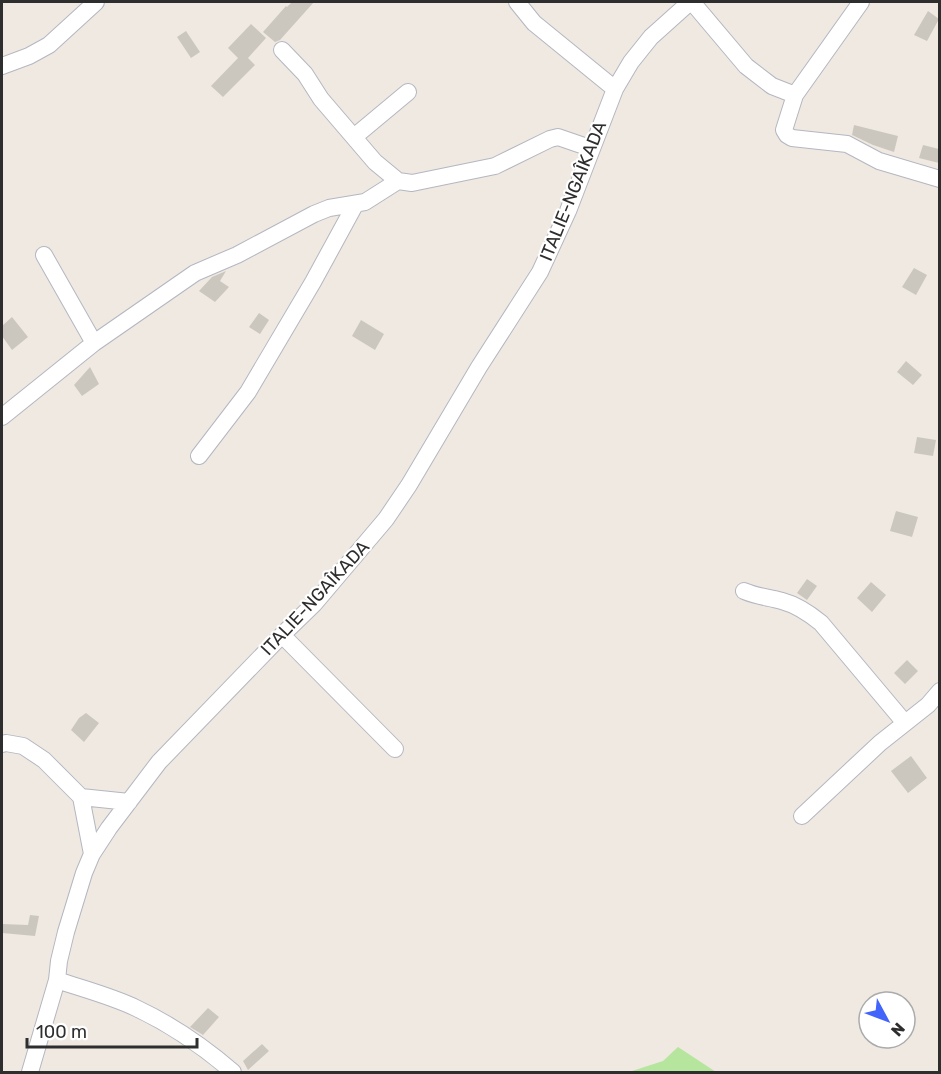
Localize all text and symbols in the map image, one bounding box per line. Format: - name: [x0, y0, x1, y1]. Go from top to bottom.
- street label: ITALIE-NGAÎKADA: [535, 118, 611, 264]
- street label: ITALIE-NGAÎKADA: [256, 536, 374, 660]
- north arrow: [857, 990, 917, 1050]
- scale bar: [27, 1011, 196, 1049]
- text: N: [887, 1019, 909, 1040]
- text: 100 m: [36, 1021, 87, 1043]

